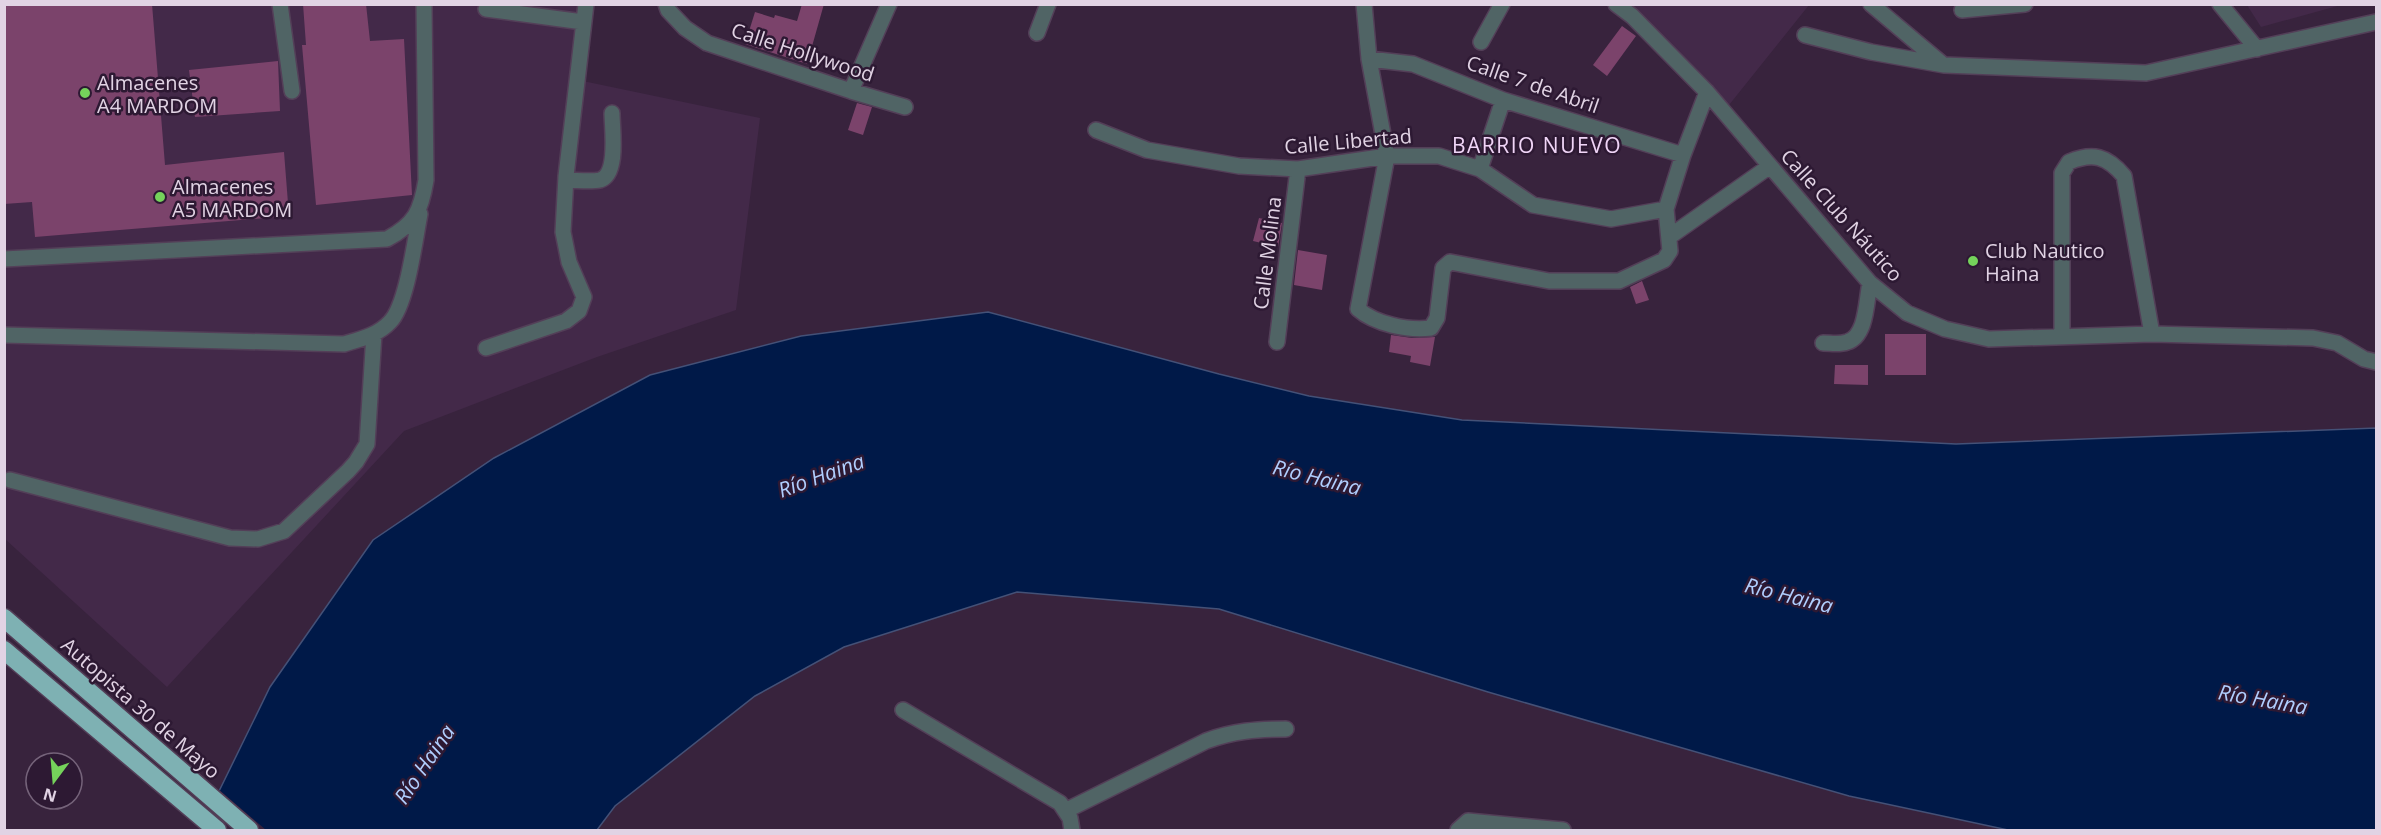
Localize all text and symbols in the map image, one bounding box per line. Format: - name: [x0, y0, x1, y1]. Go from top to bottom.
- street label: Calle Hollywood: [728, 16, 878, 88]
- street label: Calle 7 de Abril: [1463, 49, 1603, 119]
- place label: Almacenes A4 MARDOM: [97, 69, 217, 119]
- marker: Almacenes A4 MARDOM: [78, 86, 92, 100]
- street label: Calle Libertad: [1283, 122, 1413, 160]
- district label: BARRIO NUEVO: [1452, 131, 1622, 159]
- street label: Calle Club Náutico: [1775, 143, 1909, 287]
- place label: Almacenes A5 MARDOM: [172, 173, 292, 223]
- marker: Almacenes A5 MARDOM: [153, 190, 167, 204]
- street label: Calle Molina: [1247, 195, 1287, 311]
- place label: Club Nautico Haina: [1985, 237, 2105, 287]
- marker: Club Nautico Haina: [1966, 254, 1980, 268]
- water label: Río Haina: [774, 446, 868, 504]
- water label: Río Haina: [1270, 453, 1364, 502]
- water label: Río Haina: [1742, 571, 1836, 620]
- street label: Autopista 30 de Mayo: [56, 631, 226, 785]
- water label: Río Haina: [2216, 677, 2310, 721]
- water label: Río Haina: [387, 719, 461, 809]
- north arrow: [24, 751, 84, 811]
- text: N: [41, 783, 59, 808]

